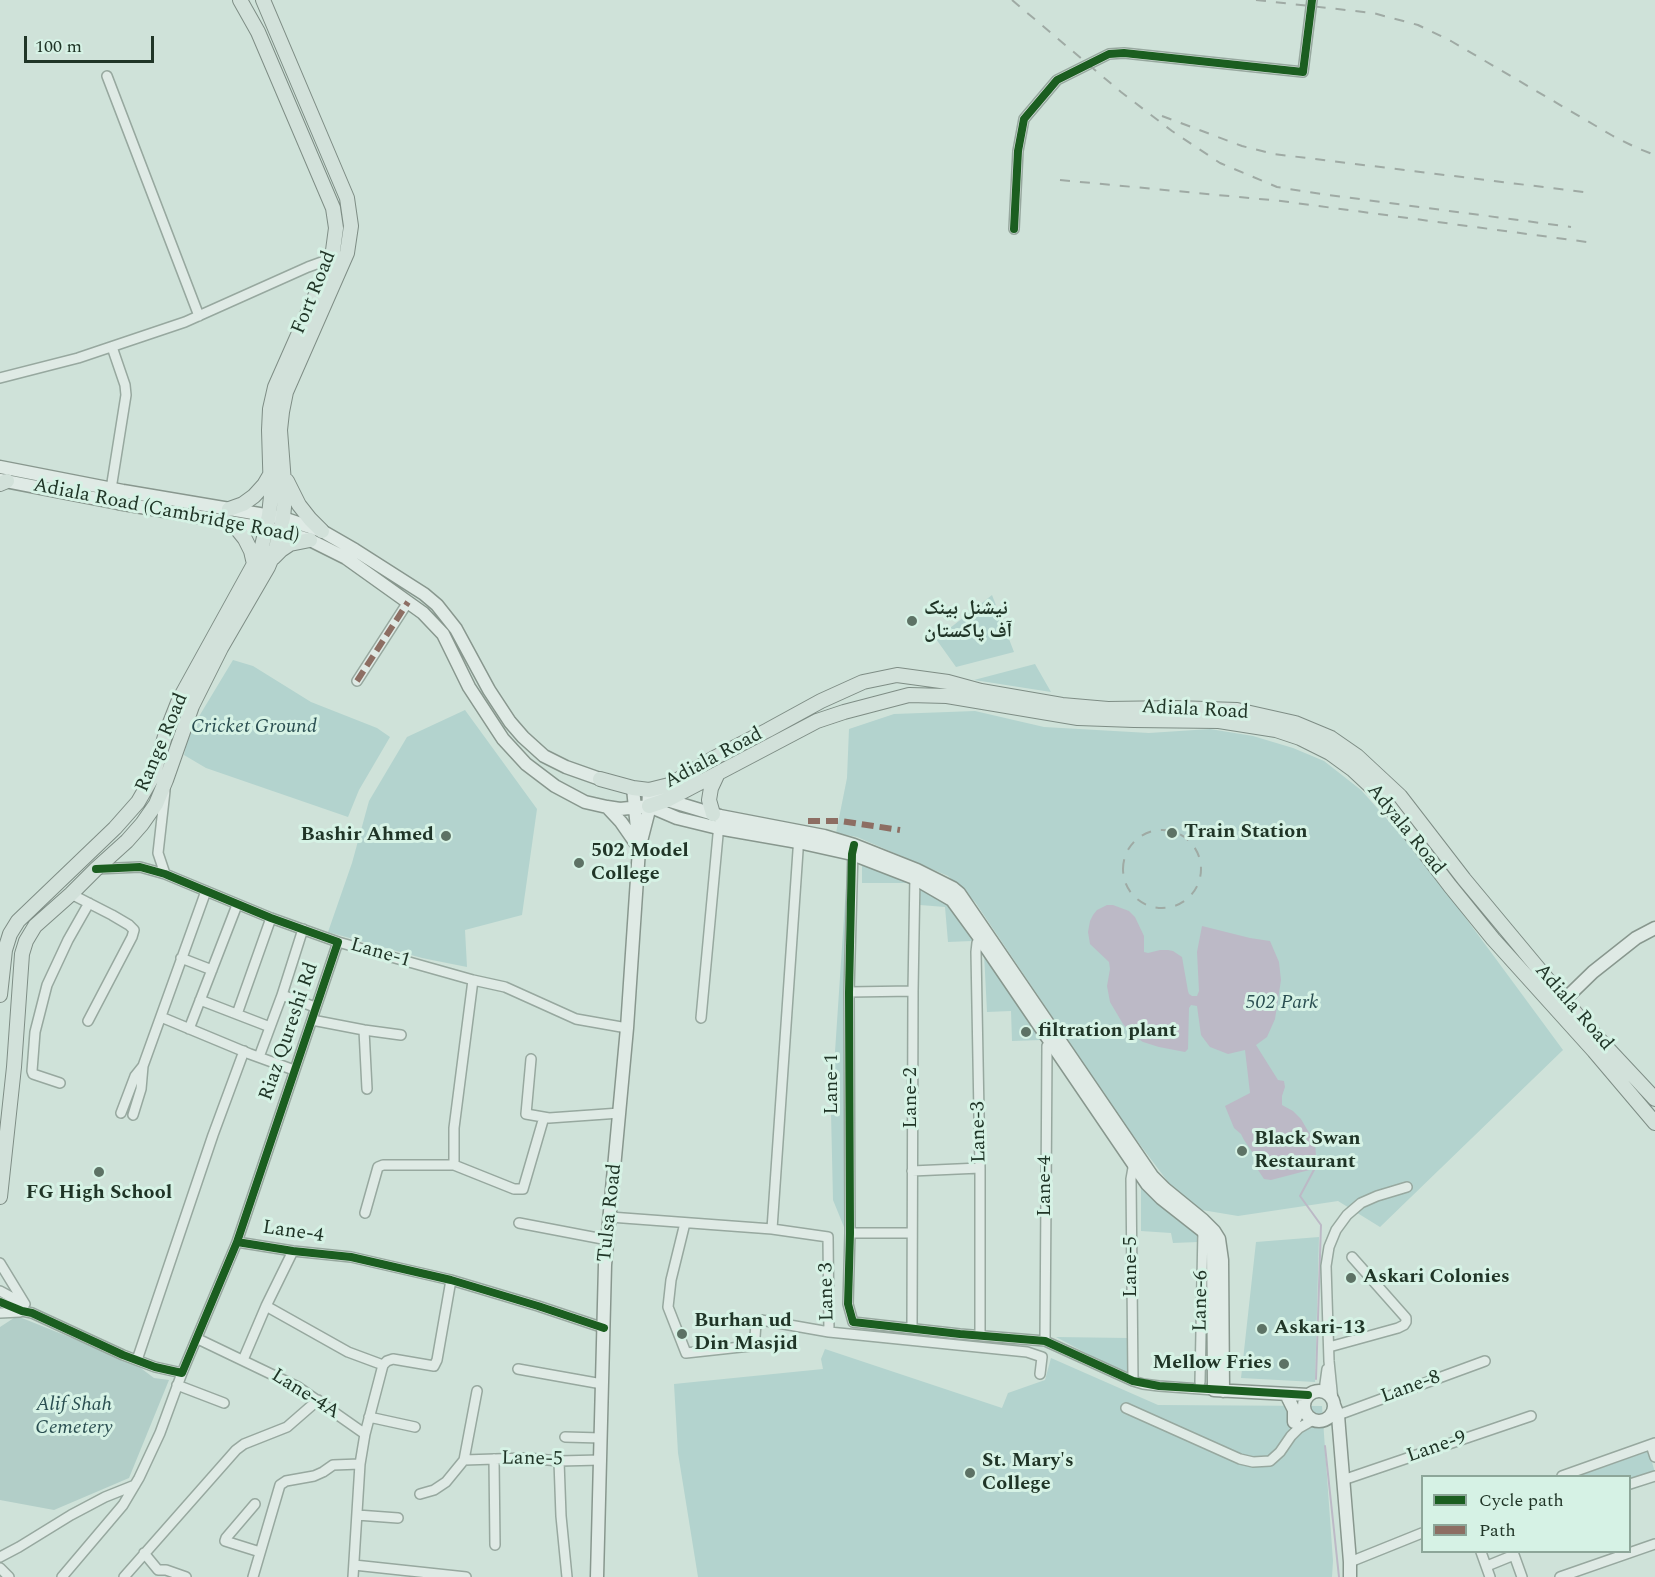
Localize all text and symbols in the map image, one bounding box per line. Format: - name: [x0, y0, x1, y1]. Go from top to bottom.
- scale bar: [27, 24, 158, 62]
- text: 100 m: [35, 33, 82, 60]
- street label: Fort Road: [287, 248, 343, 338]
- street label: Adiala Road (Cambridge Road): [31, 474, 301, 550]
- place label: نیشنل بینک آف پاکستان: [924, 598, 1012, 645]
- marker: نیشنل بینک آف پاکستان: [905, 614, 919, 628]
- street label: Range Road: [131, 690, 195, 796]
- street label: Adiala Road: [1141, 696, 1249, 726]
- park label: Cricket Ground: [191, 716, 317, 740]
- street label: Adiala Road: [661, 723, 767, 795]
- street label: Adyala Road: [1361, 779, 1449, 881]
- place label: Train Station: [1184, 821, 1308, 845]
- place label: Bashir Ahmed: [301, 824, 434, 848]
- marker: Train Station: [1165, 826, 1179, 840]
- marker: Bashir Ahmed: [439, 829, 453, 843]
- place label: 502 Model College: [591, 840, 689, 887]
- marker: 502 Model College: [572, 856, 586, 870]
- street label: Lane-1: [347, 934, 413, 974]
- street label: Riaz Qureshi Rd: [255, 960, 325, 1104]
- street label: Adiala Road: [1529, 960, 1617, 1056]
- park label: 502 Park: [1246, 992, 1318, 1016]
- place label: filtration plant: [1038, 1020, 1177, 1044]
- marker: filtration plant: [1019, 1025, 1033, 1039]
- street label: Lane-1: [821, 1053, 845, 1115]
- street label: Lane-2: [900, 1067, 924, 1129]
- street label: Lane-3: [967, 1101, 993, 1163]
- place label: Black Swan Restaurant: [1254, 1128, 1361, 1175]
- marker: Black Swan Restaurant: [1235, 1144, 1249, 1158]
- street label: Lane-4: [1034, 1155, 1058, 1217]
- street label: Tulsa Road: [594, 1163, 628, 1263]
- marker: FG High School: [92, 1165, 106, 1179]
- place label: FG High School: [26, 1182, 172, 1206]
- street label: Lane-4: [261, 1217, 325, 1249]
- street label: Lane-5: [1120, 1236, 1144, 1298]
- street label: Lane 3: [815, 1262, 841, 1322]
- place label: Askari Colonies: [1363, 1266, 1510, 1290]
- street label: Lane-6: [1189, 1270, 1215, 1332]
- marker: Askari Colonies: [1344, 1271, 1358, 1285]
- place label: Burhan ud Din Masjid: [694, 1310, 798, 1357]
- place label: Askari-13: [1274, 1317, 1365, 1341]
- marker: Askari-13: [1255, 1322, 1269, 1336]
- marker: Burhan ud Din Masjid: [675, 1327, 689, 1341]
- place label: Mellow Fries: [1152, 1352, 1272, 1376]
- marker: Mellow Fries: [1277, 1357, 1291, 1371]
- street label: Lane-4A: [266, 1365, 344, 1425]
- street label: Lane-8: [1378, 1366, 1444, 1410]
- park label: Alif Shah Cemetery: [35, 1394, 113, 1441]
- street label: Lane-9: [1404, 1427, 1470, 1469]
- street label: Lane-5: [501, 1447, 563, 1473]
- place label: St. Mary's College: [982, 1450, 1074, 1497]
- marker: St. Mary's College: [963, 1466, 977, 1480]
- legend: [1421, 1475, 1631, 1553]
- text: Cycle path: [1479, 1487, 1564, 1514]
- text: Path: [1479, 1517, 1516, 1544]

